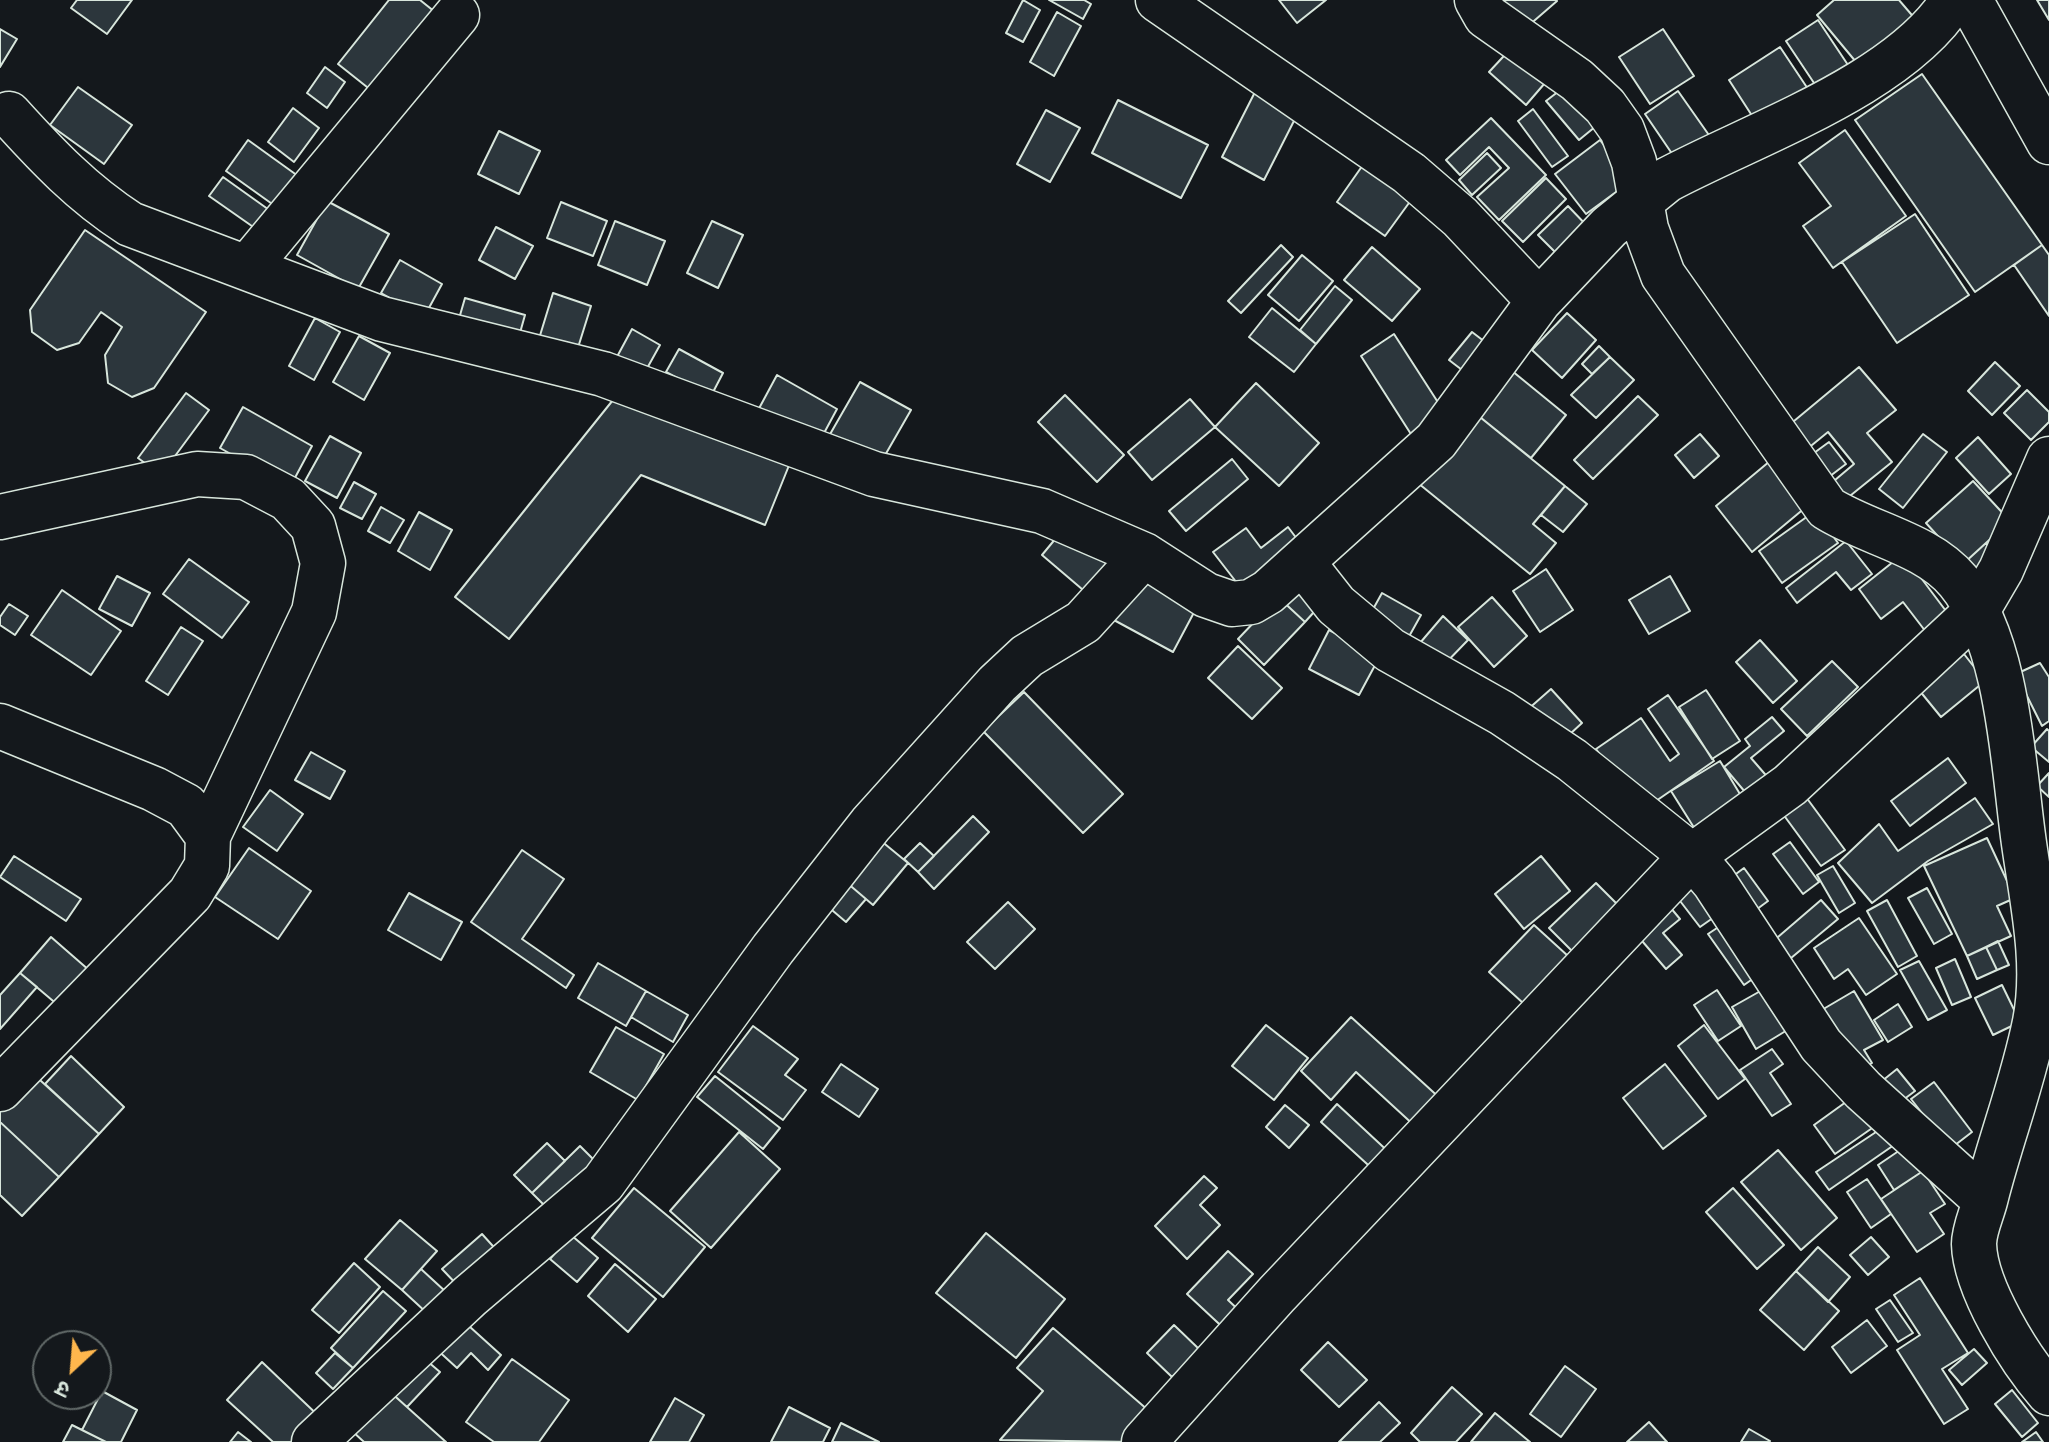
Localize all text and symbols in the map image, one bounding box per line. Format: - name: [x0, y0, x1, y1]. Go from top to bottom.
- north arrow: [32, 1330, 112, 1410]
- text: उ: [50, 1375, 74, 1405]

